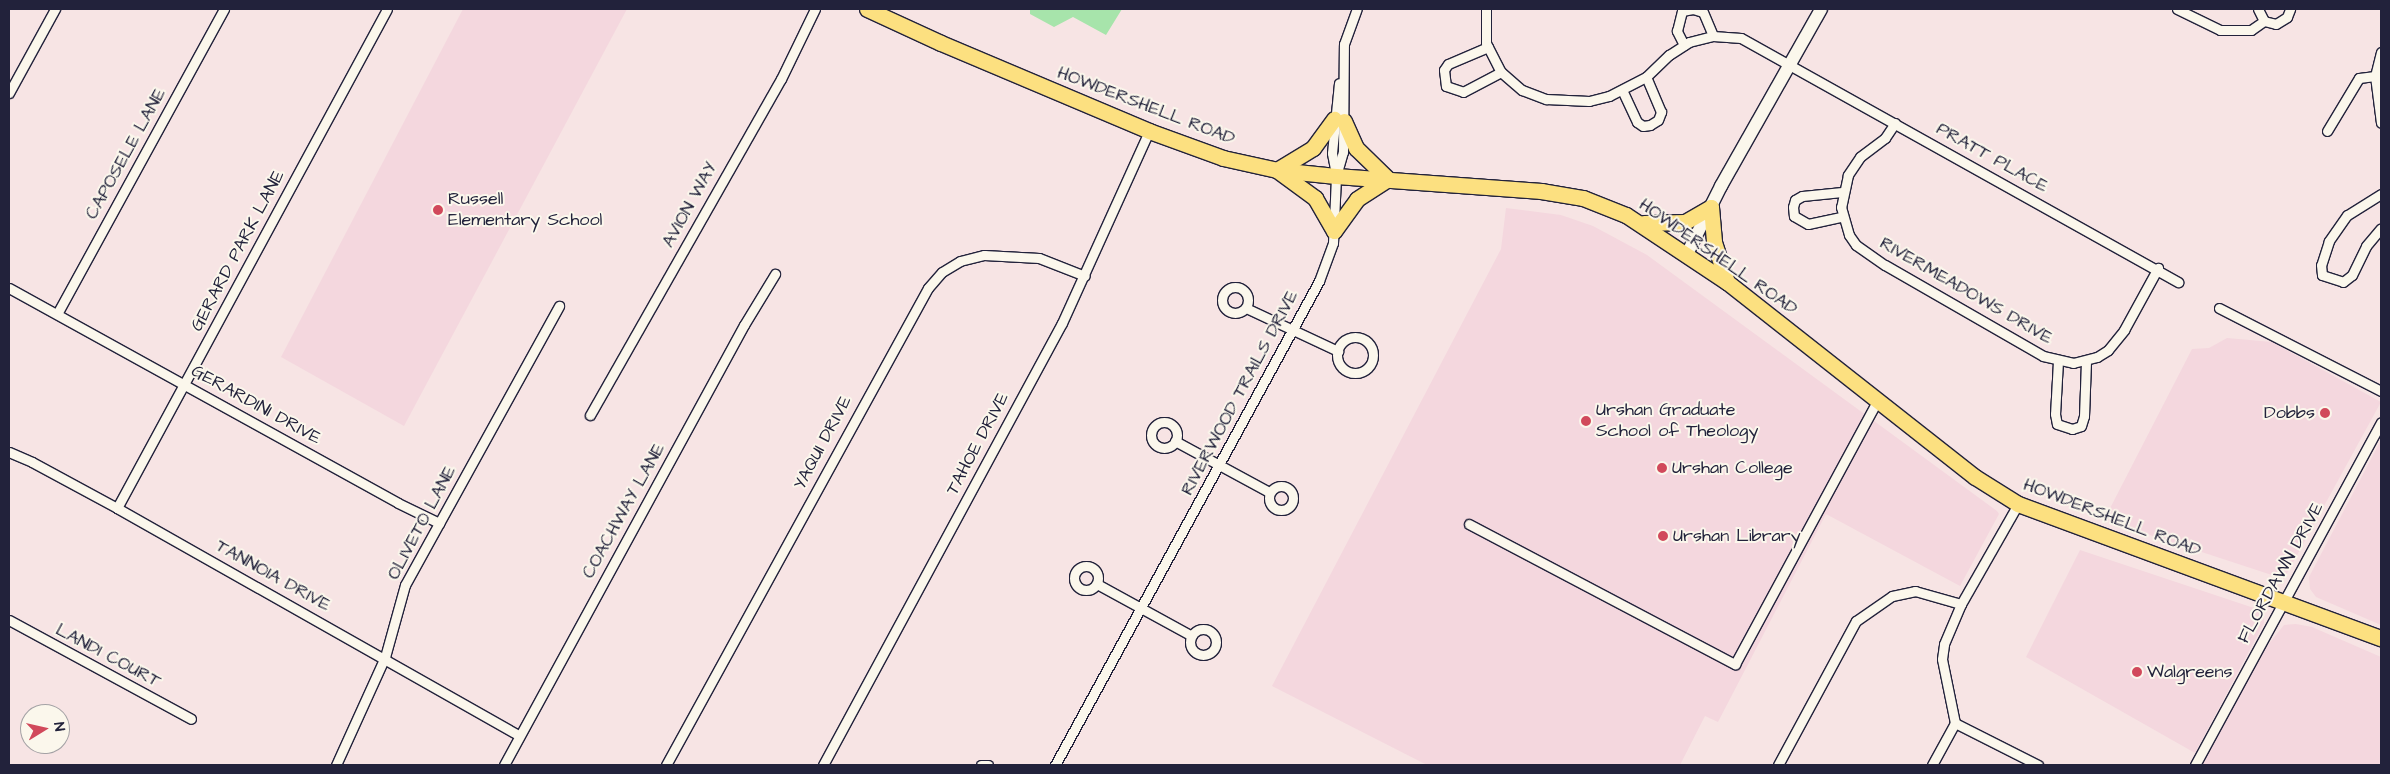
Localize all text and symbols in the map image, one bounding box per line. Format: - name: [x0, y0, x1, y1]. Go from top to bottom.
- street label: HOWDERSHELL ROAD: [1054, 62, 1238, 150]
- street label: CAPOSELE LANE: [81, 85, 171, 223]
- street label: PRATT PLACE: [1932, 118, 2052, 198]
- street label: AVION WAY: [658, 159, 722, 251]
- street label: GERARD PARK LANE: [186, 167, 290, 335]
- place label: Russell Elementary School: [448, 189, 602, 232]
- street label: HOWDERSHELL ROAD: [1635, 194, 1801, 320]
- marker: Russell Elementary School: [432, 204, 444, 216]
- street label: RIVERMEADOWS DRIVE: [1876, 233, 2056, 349]
- street label: RIVERWOOD TRAILS DRIVE: [1177, 287, 1303, 499]
- street label: GERARDINI DRIVE: [187, 360, 325, 450]
- street label: TAHOE DRIVE: [942, 389, 1014, 499]
- street label: YAQUI DRIVE: [789, 392, 857, 494]
- place label: Urshan Graduate School of Theology: [1596, 400, 1758, 442]
- place label: Dobbs: [2264, 402, 2315, 424]
- marker: Dobbs: [2319, 407, 2331, 419]
- marker: Urshan Graduate School of Theology: [1580, 415, 1592, 427]
- street label: COACHWAY LANE: [578, 440, 670, 582]
- place label: Urshan College: [1672, 457, 1793, 479]
- street label: OLIVETO LANE: [383, 462, 461, 584]
- marker: Urshan College: [1656, 462, 1668, 474]
- street label: HOWDERSHELL ROAD: [2020, 474, 2204, 562]
- street label: FLORDAWN DRIVE: [2233, 499, 2329, 647]
- place label: Urshan Library: [1673, 525, 1801, 547]
- marker: Urshan Library: [1657, 530, 1669, 542]
- street label: TANNOIA DRIVE: [212, 536, 334, 616]
- street label: LANDI COURT: [52, 619, 164, 693]
- place label: Walgreens: [2147, 661, 2233, 683]
- marker: Walgreens: [2131, 666, 2143, 678]
- north arrow: [20, 704, 70, 754]
- text: N: [48, 721, 69, 733]

